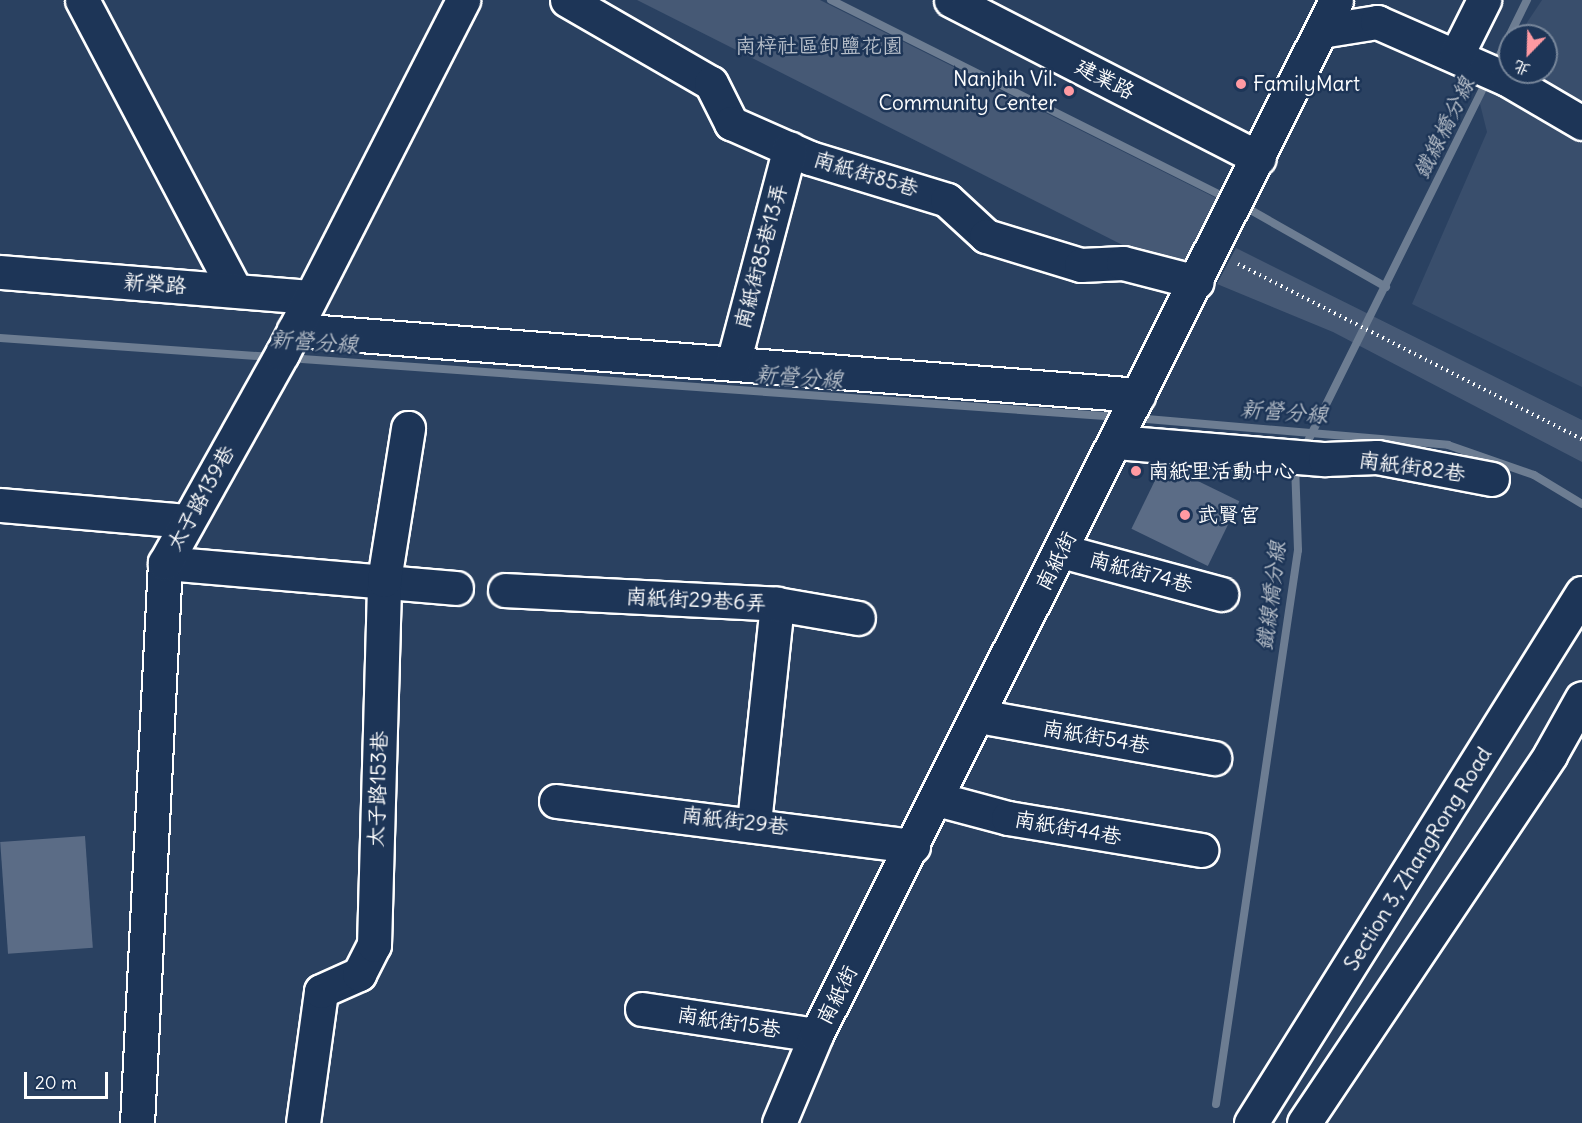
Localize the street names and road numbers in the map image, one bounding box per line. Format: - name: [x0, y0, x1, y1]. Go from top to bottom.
- street label: 建業路: [1071, 53, 1139, 105]
- street label: 南紙街85巷: [811, 146, 921, 202]
- street label: 南紙街85巷13弄: [729, 181, 793, 331]
- street label: 新榮路: [123, 269, 187, 299]
- street label: 太子路139巷: [162, 441, 240, 555]
- street label: 南紙街82巷: [1357, 447, 1467, 487]
- street label: 南紙街: [1030, 527, 1082, 595]
- street label: 南紙街74巷: [1087, 546, 1195, 598]
- street label: 南紙街29巷6弄: [625, 584, 767, 616]
- street label: 南紙街54巷: [1041, 715, 1151, 759]
- street label: 太子路153巷: [363, 730, 393, 848]
- street label: Section 3, ZhangRong Road: [1339, 743, 1497, 975]
- street label: 南紙街29巷: [680, 802, 790, 840]
- street label: 南紙街44巷: [1012, 806, 1124, 850]
- street label: 南紙街: [811, 961, 863, 1029]
- street label: 南紙街15巷: [675, 1001, 783, 1043]

